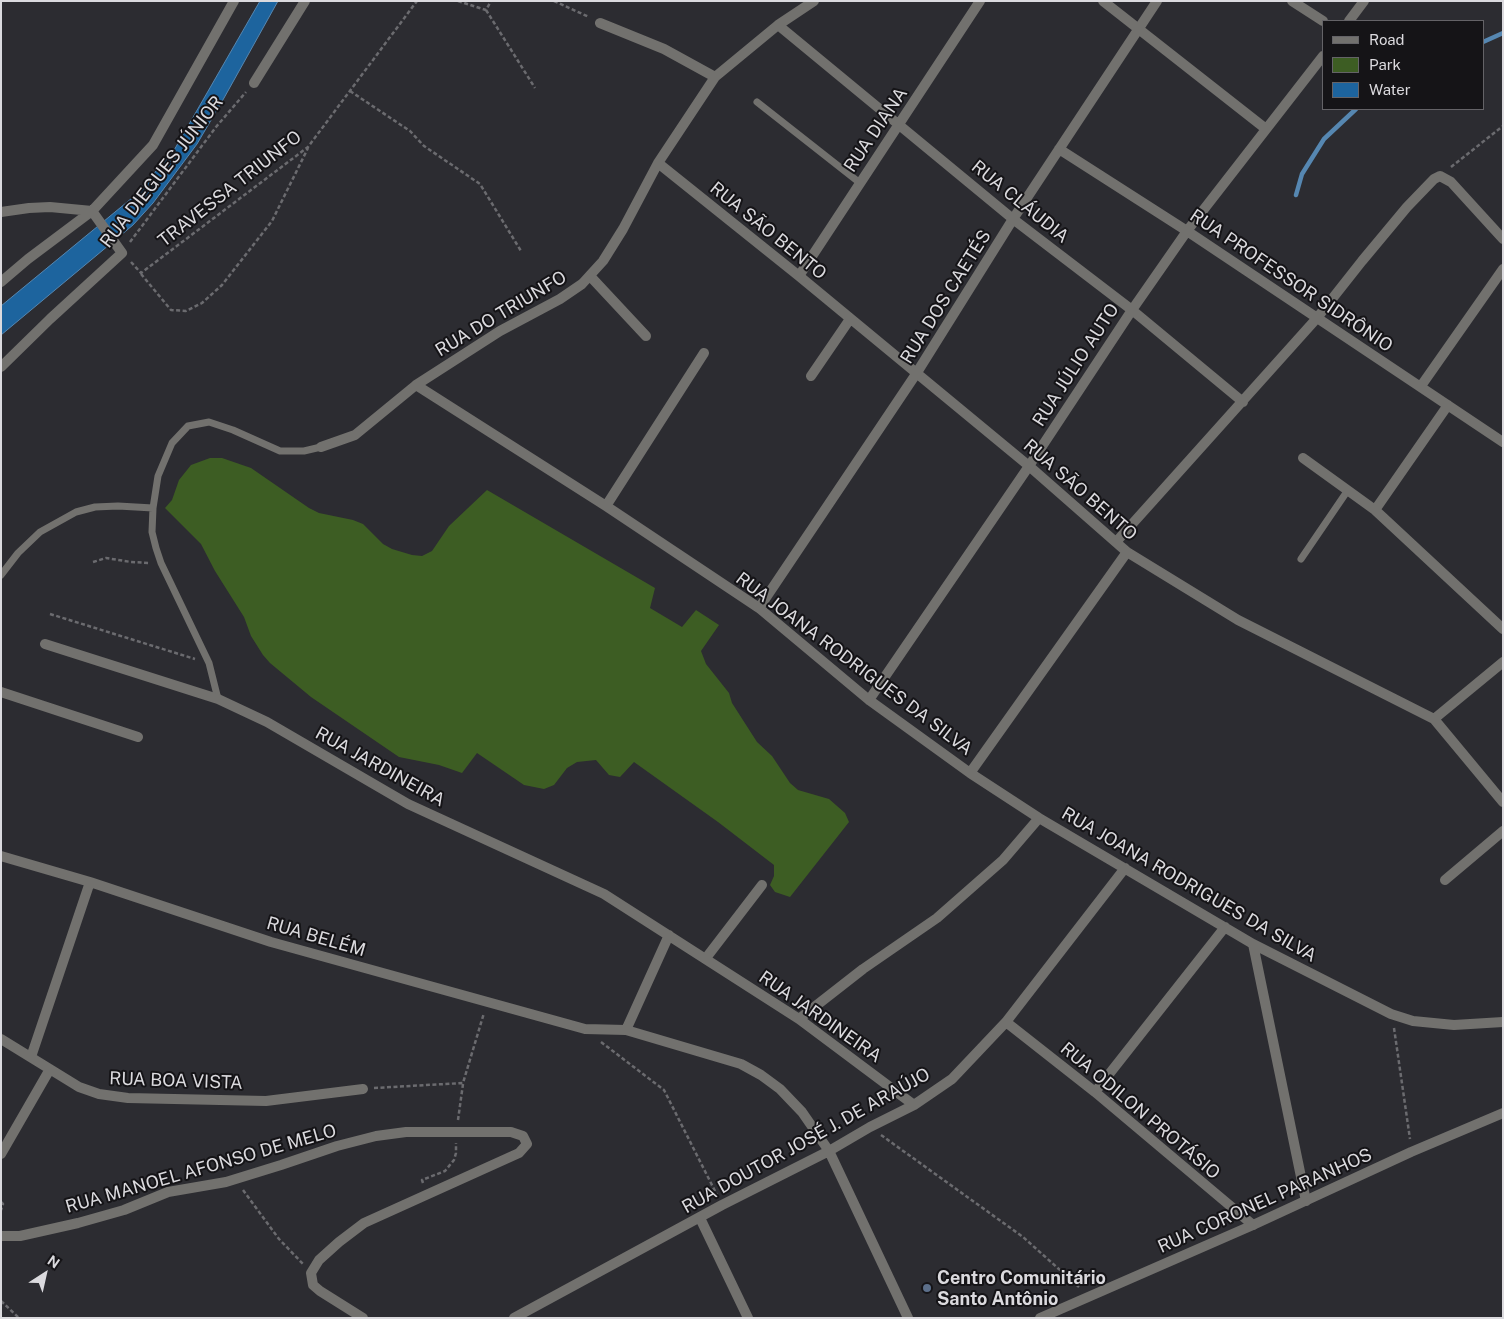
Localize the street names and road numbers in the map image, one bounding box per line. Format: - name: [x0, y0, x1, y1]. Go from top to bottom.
- street label: RUA DIANA: [840, 83, 912, 177]
- street label: RUA DIEGUES JÚNIOR: [96, 92, 228, 252]
- street label: TRAVESSA TRIUNFO: [154, 126, 306, 252]
- street label: RUA CLÁUDIA: [967, 156, 1073, 248]
- street label: RUA SÃO BENTO: [706, 178, 830, 284]
- street label: RUA PROFESSOR SIDRÔNIO: [1185, 205, 1397, 357]
- street label: RUA DOS CAETÉS: [896, 226, 996, 368]
- street label: RUA DO TRIUNFO: [432, 266, 570, 362]
- street label: RUA JÚLIO AUTO: [1028, 299, 1124, 431]
- street label: RUA SÃO BENTO: [1019, 435, 1141, 545]
- street label: RUA JOANA RODRIGUES DA SILVA: [731, 568, 977, 760]
- street label: RUA JARDINEIRA: [311, 722, 449, 812]
- street label: RUA JOANA RODRIGUES DA SILVA: [1058, 803, 1320, 967]
- street label: RUA BELÉM: [264, 913, 368, 961]
- street label: RUA JARDINEIRA: [754, 967, 886, 1067]
- street label: RUA ODILON PROTÁSIO: [1056, 1038, 1224, 1184]
- street label: RUA DOUTOR JOSÉ J. DE ARAÚJO: [678, 1064, 934, 1218]
- street label: RUA BOA VISTA: [109, 1068, 243, 1094]
- street label: RUA MANOEL AFONSO DE MELO: [63, 1120, 339, 1218]
- street label: RUA CORONEL PARANHOS: [1155, 1144, 1375, 1258]

